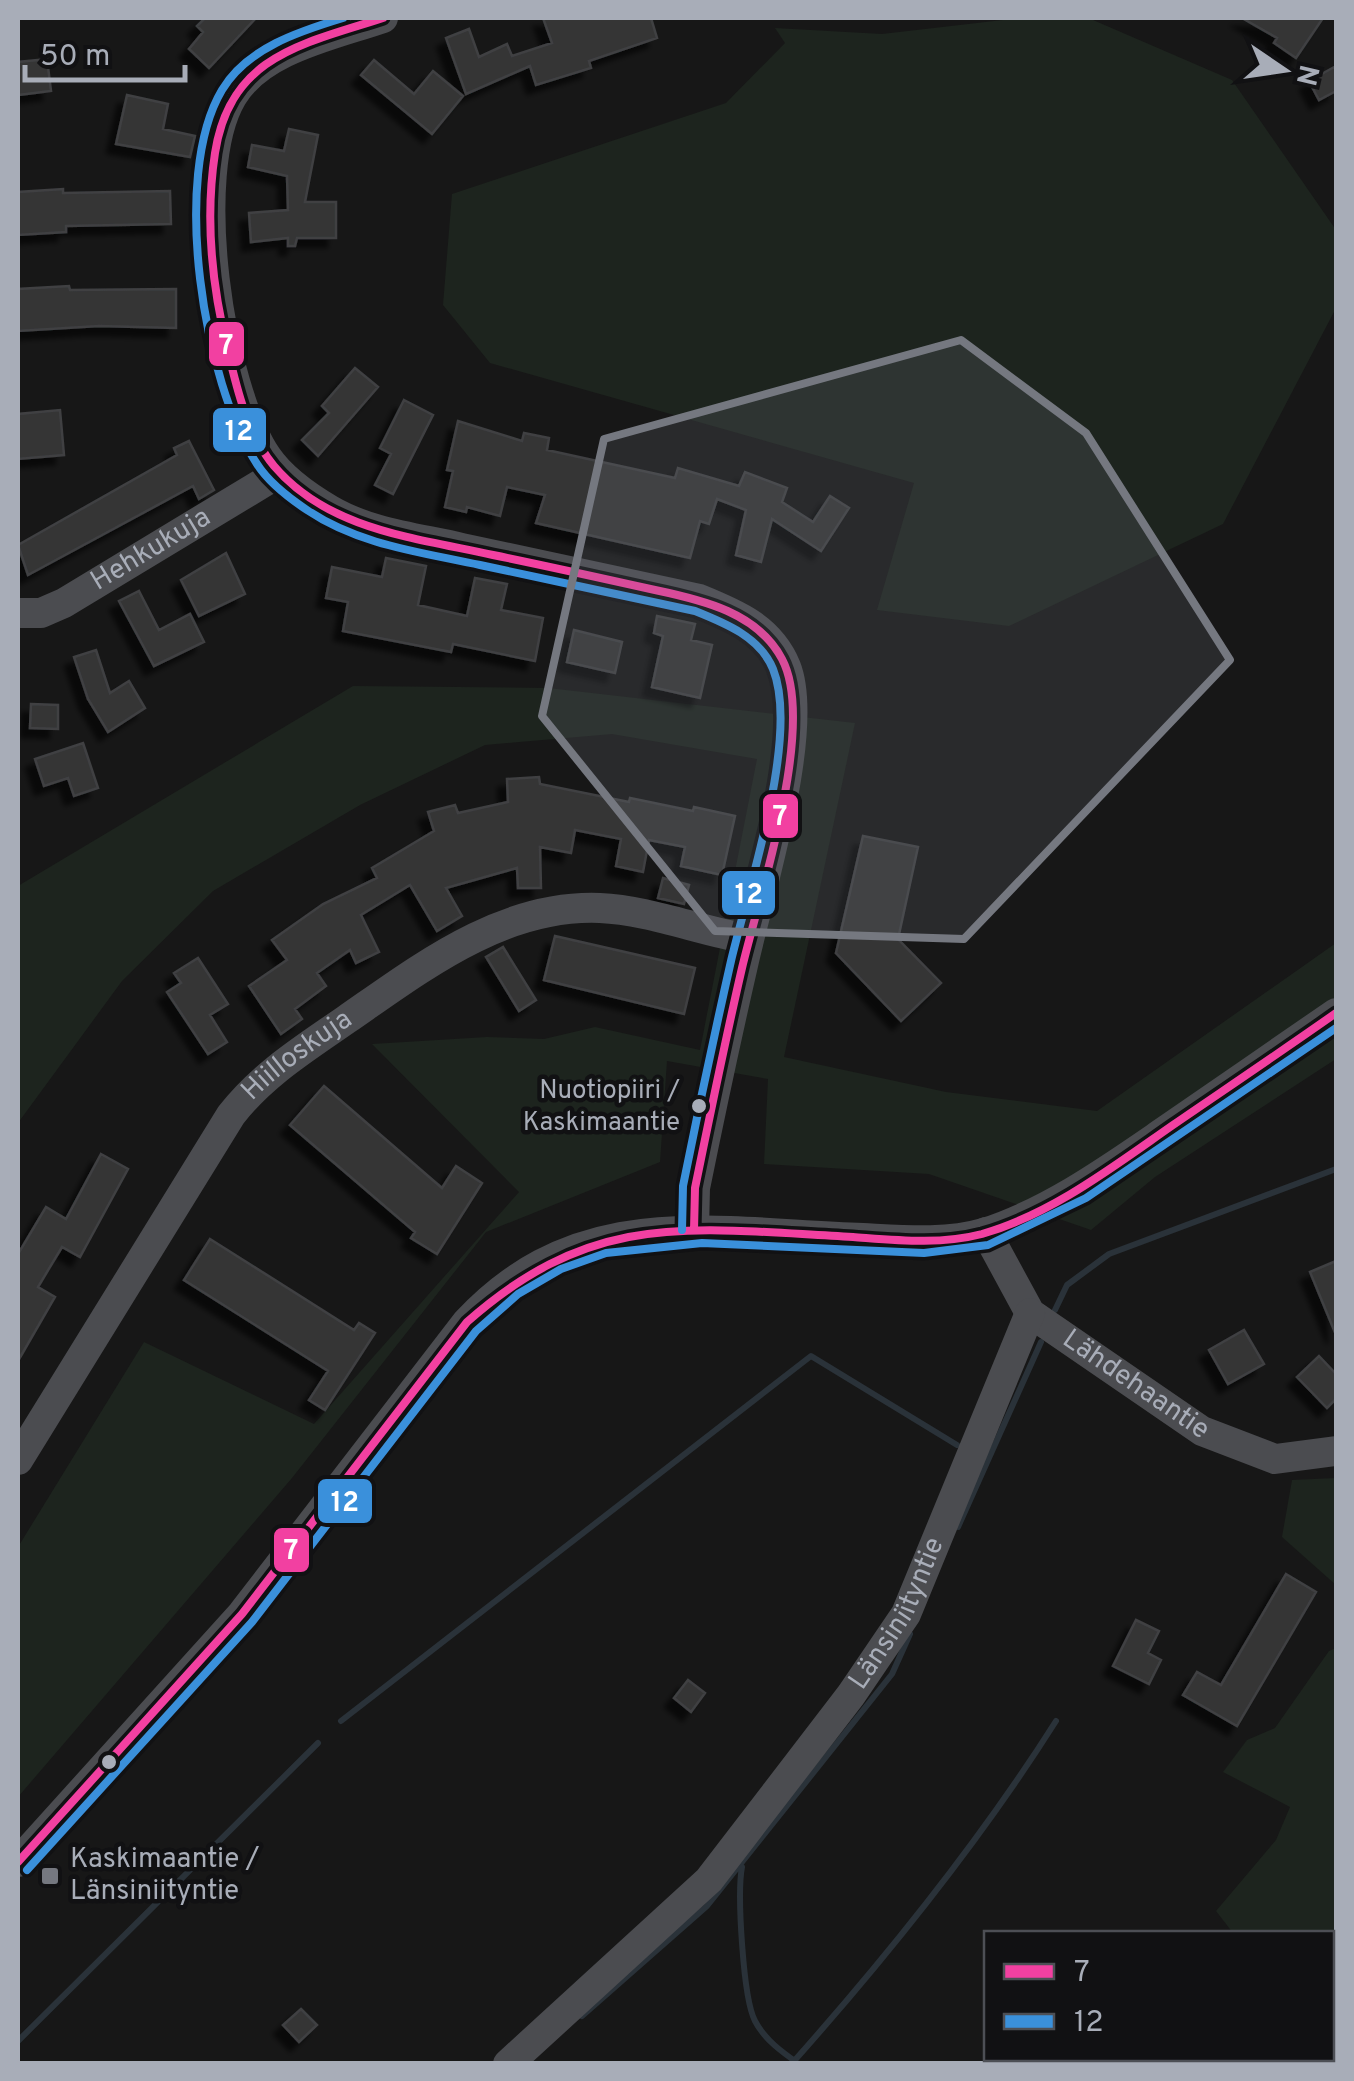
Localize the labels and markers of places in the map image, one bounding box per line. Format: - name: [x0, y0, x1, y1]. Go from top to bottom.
- place label: Nuotiopiiri / Kaskimaantie: [523, 1075, 680, 1140]
- marker: Nuotiopiiri / Kaskimaantie: [689, 1096, 709, 1116]
- unlabelled marker: [99, 1752, 119, 1772]
- place label: Kaskimaantie / Länsiniityntie: [70, 1842, 260, 1910]
- marker: Kaskimaantie / Länsiniityntie: [39, 1865, 61, 1887]

